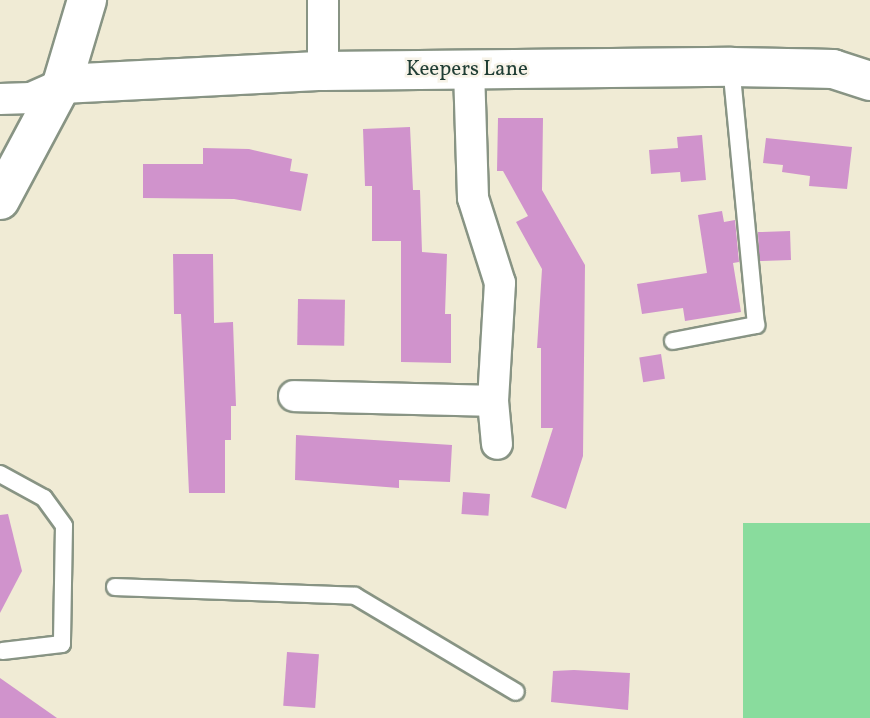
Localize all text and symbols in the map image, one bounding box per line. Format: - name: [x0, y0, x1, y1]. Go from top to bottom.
- street label: Keepers Lane: [406, 57, 528, 83]

